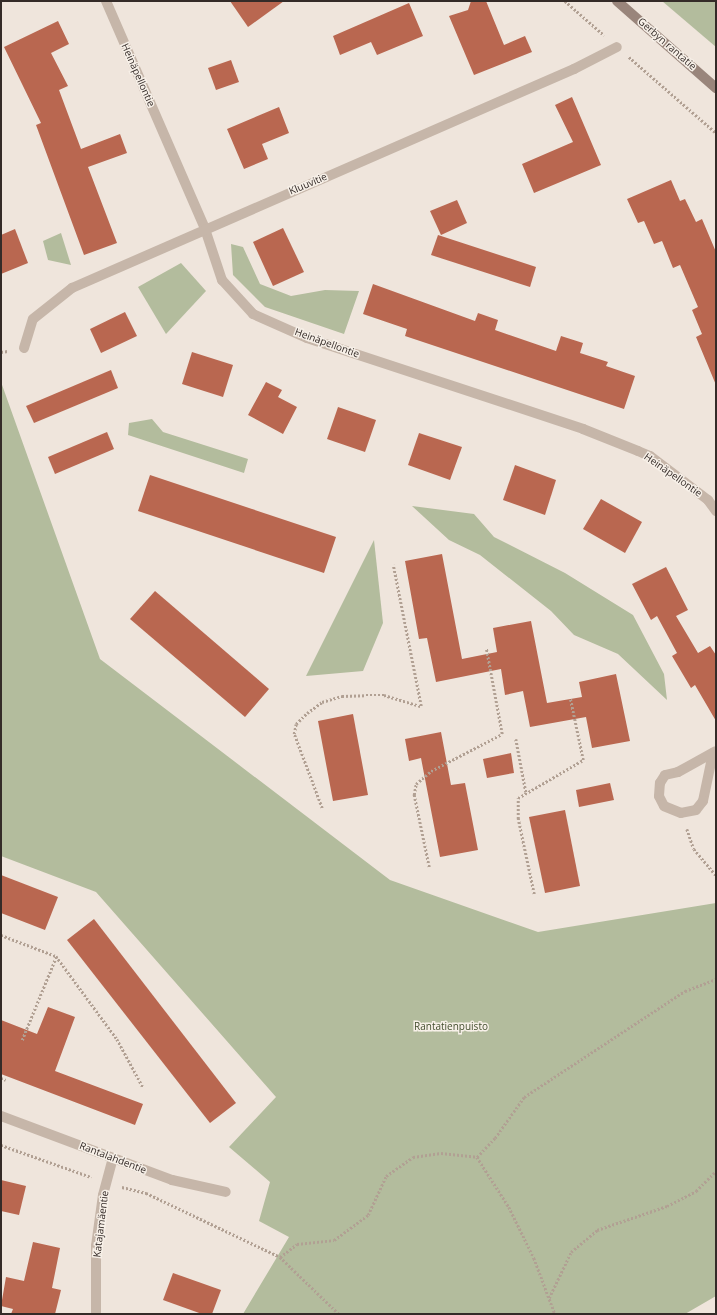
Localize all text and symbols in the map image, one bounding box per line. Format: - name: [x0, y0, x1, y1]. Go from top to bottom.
- street label: Gerbyn rantatie: [635, 15, 699, 73]
- street label: Heinäpellontie: [119, 42, 157, 108]
- street label: Kluuvitie: [287, 171, 329, 197]
- street label: Heinäpellontie: [293, 326, 361, 360]
- street label: Heinäpellontie: [642, 451, 704, 499]
- park label: Rantatienpuisto: [414, 1021, 488, 1033]
- street label: Rantalahdentie: [78, 1140, 148, 1176]
- street label: Katajamäentie: [91, 1190, 111, 1258]

